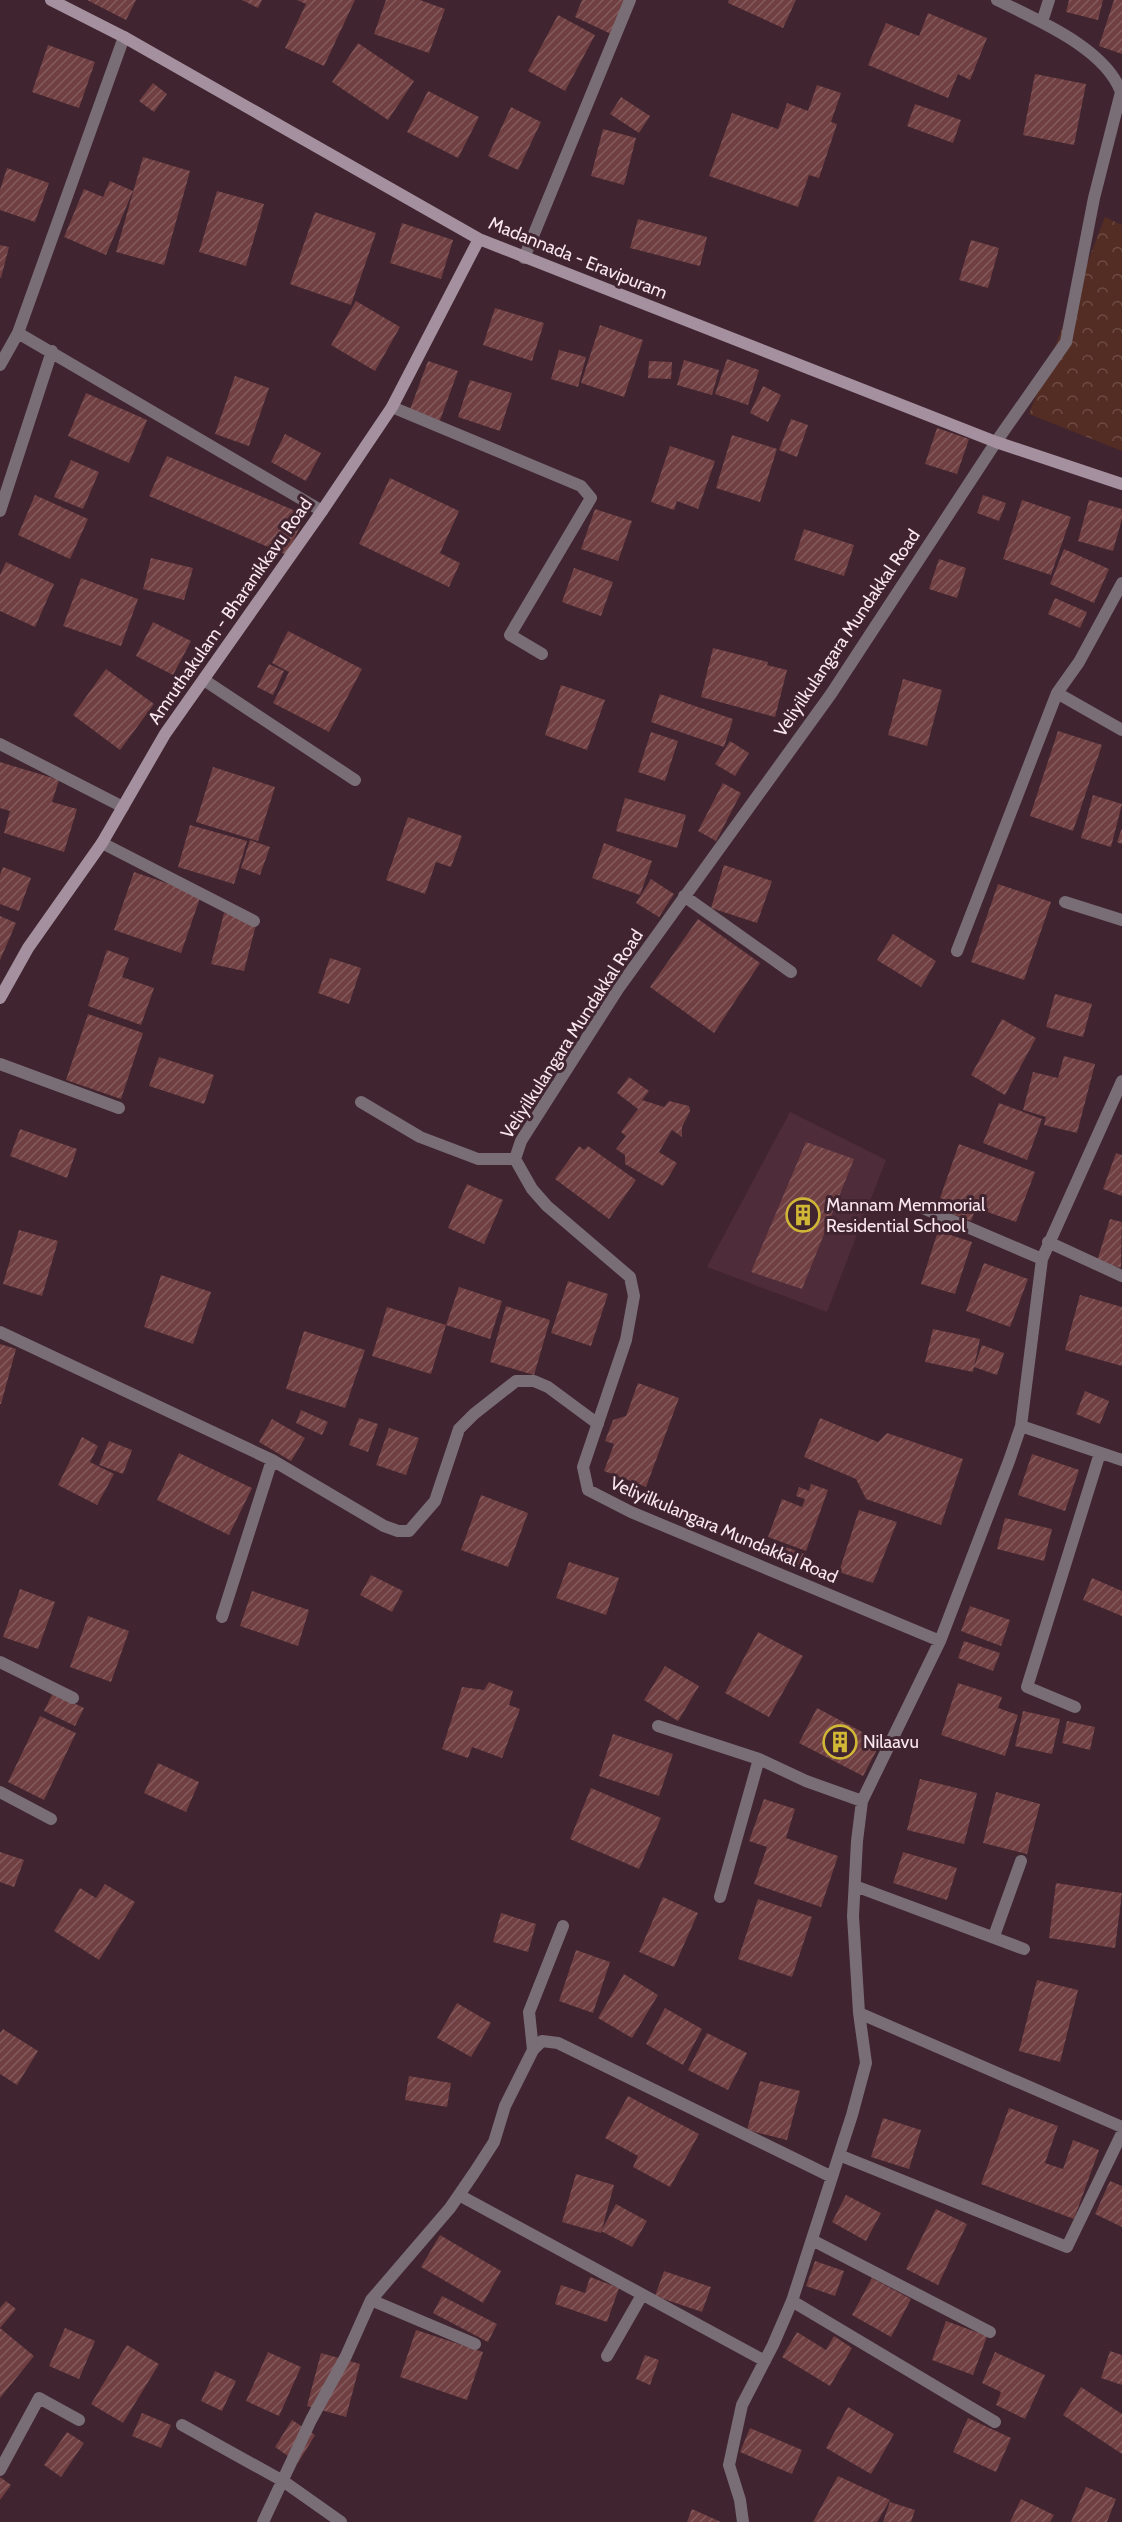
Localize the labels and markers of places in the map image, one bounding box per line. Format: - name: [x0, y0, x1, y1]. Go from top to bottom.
- place label: Mannam Memmorial Residential School: [826, 1194, 986, 1237]
- building icon: Mannam Memmorial Residential School: [785, 1197, 821, 1233]
- building icon: Nilaavu: [822, 1724, 858, 1760]
- place label: Nilaavu: [863, 1731, 919, 1753]

